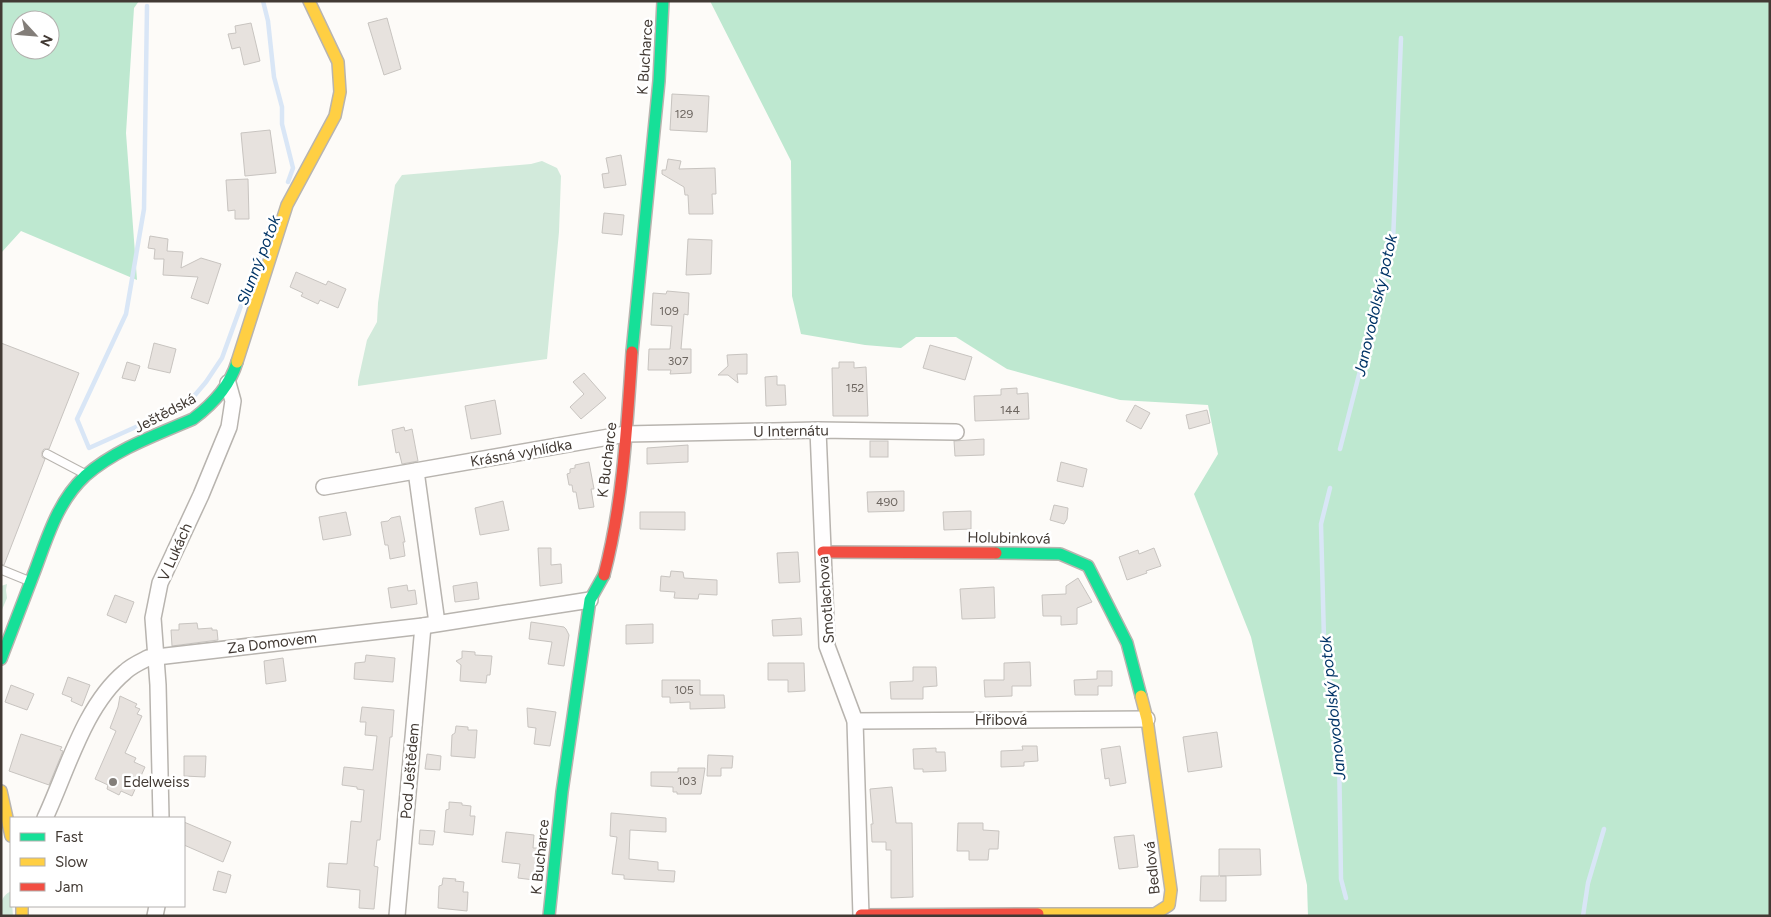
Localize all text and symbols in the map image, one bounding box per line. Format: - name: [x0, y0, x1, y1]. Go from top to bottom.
- north arrow: [10, 10, 60, 60]
- street label: K Bucharce: [633, 19, 657, 95]
- text: N: [36, 32, 56, 49]
- house number: 129: [675, 107, 693, 121]
- water label: Slunný potok: [233, 212, 285, 308]
- water label: Janovodolský potok: [1350, 231, 1401, 379]
- house number: 109: [659, 304, 679, 318]
- house number: 307: [668, 354, 689, 368]
- house number: 152: [846, 381, 864, 395]
- street label: Ještědská: [131, 389, 199, 437]
- house number: 144: [1000, 403, 1020, 417]
- street label: K Bucharce: [593, 421, 621, 499]
- street label: U Internátu: [753, 421, 829, 441]
- street label: Krásná vyhlídka: [469, 435, 573, 471]
- house number: 490: [876, 495, 898, 509]
- street label: V Lukách: [154, 520, 196, 584]
- street label: Holubinková: [967, 528, 1051, 548]
- street label: Smotlachova: [814, 556, 838, 644]
- street label: Za Domovem: [226, 629, 318, 657]
- water label: Janovodolský potok: [1315, 634, 1350, 782]
- house number: 105: [674, 683, 694, 697]
- street label: Hřibová: [975, 711, 1027, 729]
- street label: Pod Ještědem: [397, 722, 423, 820]
- place label: Edelweiss: [123, 773, 189, 791]
- house number: 103: [677, 774, 697, 788]
- marker: Edelweiss: [107, 776, 119, 788]
- legend: [10, 817, 185, 907]
- street label: K Bucharce: [527, 818, 553, 896]
- text: Fast: [55, 828, 84, 846]
- street label: Bedlová: [1140, 841, 1164, 895]
- text: Slow: [55, 853, 88, 871]
- text: Jam: [55, 878, 83, 896]

